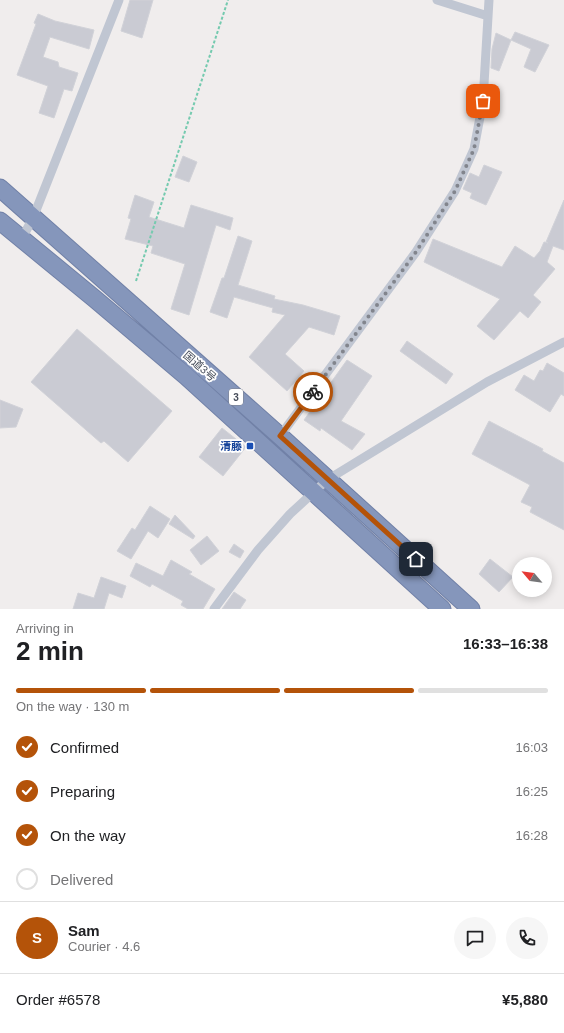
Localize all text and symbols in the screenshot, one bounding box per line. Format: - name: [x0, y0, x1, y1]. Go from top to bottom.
- pin: [466, 84, 500, 118]
- icon: bag: [472, 90, 494, 112]
- street label: 国道3号: [181, 349, 219, 383]
- courier: [293, 372, 333, 412]
- icon: bike: [302, 381, 324, 403]
- road number: 3: [229, 389, 243, 405]
- place label: 清藤: [220, 440, 242, 452]
- marker: 清藤: [245, 441, 255, 451]
- pin: [399, 542, 433, 576]
- icon: home: [405, 548, 427, 570]
- north arrow: [512, 557, 552, 597]
- map controls: [512, 557, 552, 597]
- text: Arriving in: [16, 621, 74, 636]
- text: 16:33–16:38: [463, 635, 548, 652]
- text: 2 min: [16, 636, 84, 666]
- text: On the way · 130 m: [16, 699, 129, 714]
- icon: check: [16, 736, 38, 758]
- text: Confirmed: [50, 739, 119, 756]
- text: 16:03: [515, 740, 548, 755]
- icon: check: [16, 780, 38, 802]
- text: Preparing: [50, 783, 115, 800]
- text: 16:25: [515, 784, 548, 799]
- icon: check: [16, 824, 38, 846]
- text: On the way: [50, 827, 126, 844]
- text: 16:28: [515, 828, 548, 843]
- text: Delivered: [50, 871, 113, 888]
- button: chat: [454, 917, 496, 959]
- button: phone: [506, 917, 548, 959]
- text: Sam: [68, 922, 100, 939]
- text: S: [32, 929, 42, 946]
- text: Courier · 4.6: [68, 939, 140, 954]
- text: Order #6578: [16, 991, 100, 1008]
- text: ¥5,880: [502, 991, 548, 1008]

